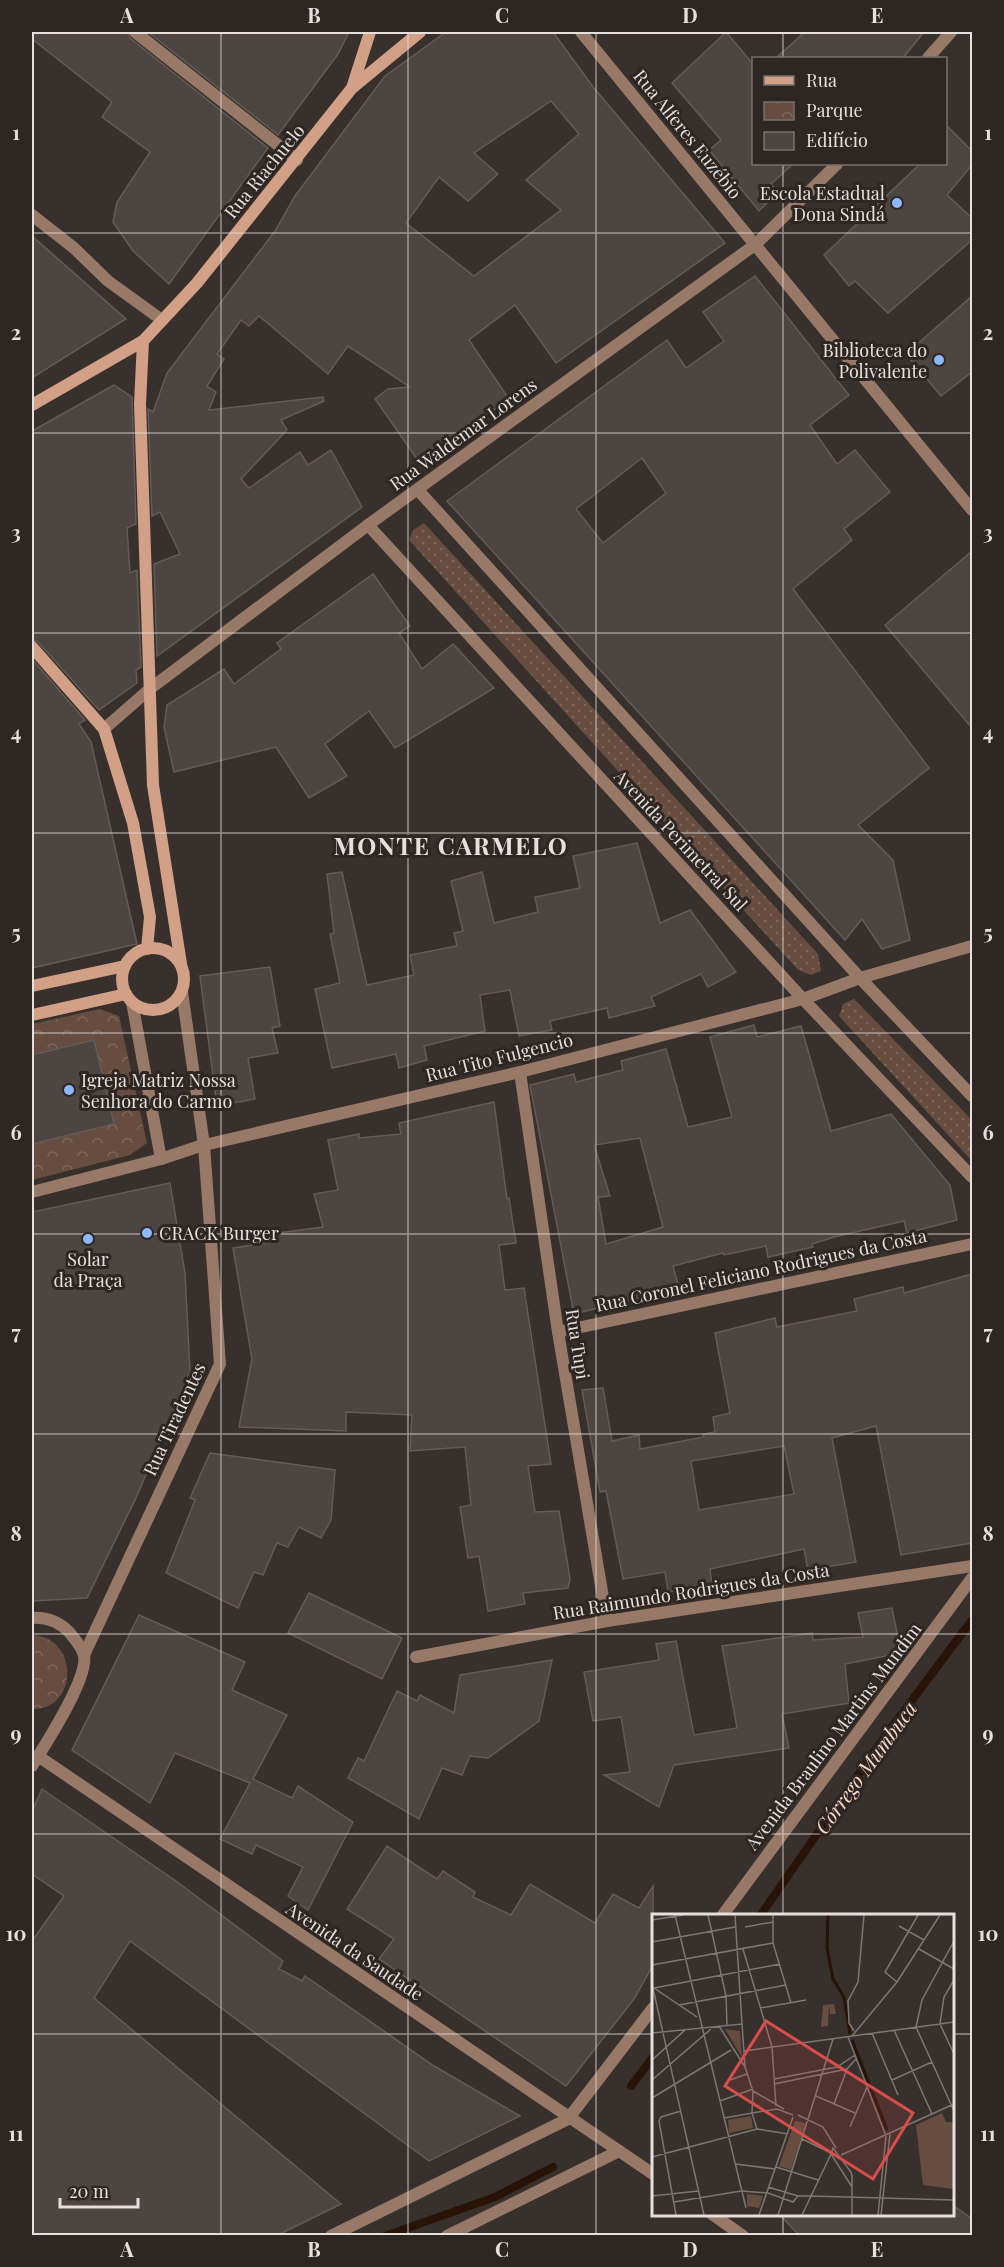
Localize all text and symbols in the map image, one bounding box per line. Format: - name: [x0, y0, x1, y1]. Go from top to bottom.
- text: A: [119, 1, 134, 28]
- text: B: [307, 1, 321, 28]
- text: C: [495, 1, 509, 28]
- text: D: [682, 1, 698, 28]
- text: E: [871, 1, 883, 28]
- legend: [752, 57, 947, 165]
- street label: Rua Alferes Euzébio: [628, 64, 748, 204]
- text: Rua: [806, 68, 837, 92]
- text: Parque: [806, 98, 863, 122]
- text: 1: [12, 118, 20, 145]
- text: 1: [984, 118, 992, 145]
- street label: Rua Riachuelo: [218, 119, 310, 223]
- text: Edifício: [806, 128, 868, 152]
- place label: Escola Estadual Dona Sindá: [760, 181, 885, 226]
- marker: Escola Estadual Dona Sindá: [890, 196, 904, 210]
- text: 2: [11, 318, 21, 345]
- text: 2: [983, 318, 993, 345]
- place label: Biblioteca do Polivalente: [823, 338, 927, 383]
- marker: Biblioteca do Polivalente: [932, 353, 946, 367]
- street label: Rua Waldemar Lorens: [384, 372, 542, 496]
- text: 3: [11, 518, 21, 545]
- text: 3: [983, 518, 993, 545]
- text: 4: [11, 718, 21, 745]
- text: 4: [983, 718, 993, 745]
- street label: Avenida Perimetral Sul: [608, 763, 753, 916]
- district label: MONTE CARMELO: [334, 829, 568, 861]
- text: 5: [11, 918, 21, 945]
- text: 5: [983, 918, 993, 945]
- street label: Rua Tito Fulgencio: [423, 1027, 575, 1087]
- place label: Igreja Matriz Nossa Senhora do Carmo: [81, 1068, 236, 1113]
- marker: Igreja Matriz Nossa Senhora do Carmo: [62, 1083, 76, 1097]
- text: 6: [10, 1118, 22, 1145]
- text: 6: [982, 1118, 994, 1145]
- place label: CRACK Burger: [159, 1221, 279, 1245]
- street label: Rua Coronel Feliciano Rodrigues da Costa: [593, 1223, 929, 1317]
- marker: CRACK Burger: [140, 1226, 154, 1240]
- marker: Solar da Praça: [81, 1232, 95, 1246]
- place label: Solar da Praça: [54, 1247, 122, 1292]
- street label: Rua Tupi: [561, 1307, 595, 1381]
- text: 7: [11, 1318, 21, 1345]
- text: 7: [983, 1318, 993, 1345]
- street label: Rua Tiradentes: [137, 1359, 211, 1479]
- text: 8: [10, 1519, 22, 1546]
- text: 8: [982, 1519, 994, 1546]
- street label: Rua Raimundo Rodrigues da Costa: [551, 1557, 831, 1625]
- street label: Avenida Braulino Martins Mundim: [739, 1617, 926, 1855]
- water label: Córrego Mumbuca: [808, 1695, 922, 1839]
- text: 9: [10, 1719, 22, 1746]
- text: 9: [982, 1719, 994, 1746]
- street label: Avenida da Saudade: [281, 1896, 428, 2006]
- inset map: [652, 1914, 953, 2216]
- text: 10: [6, 1919, 26, 1946]
- text: 10: [978, 1919, 998, 1946]
- text: 11: [8, 2119, 24, 2146]
- text: 11: [980, 2119, 996, 2146]
- scale bar: [60, 2171, 138, 2209]
- text: 20 m: [69, 2179, 109, 2203]
- text: A: [119, 2235, 134, 2262]
- text: B: [307, 2235, 321, 2262]
- text: C: [495, 2235, 509, 2262]
- text: D: [682, 2235, 698, 2262]
- text: E: [871, 2235, 883, 2262]

